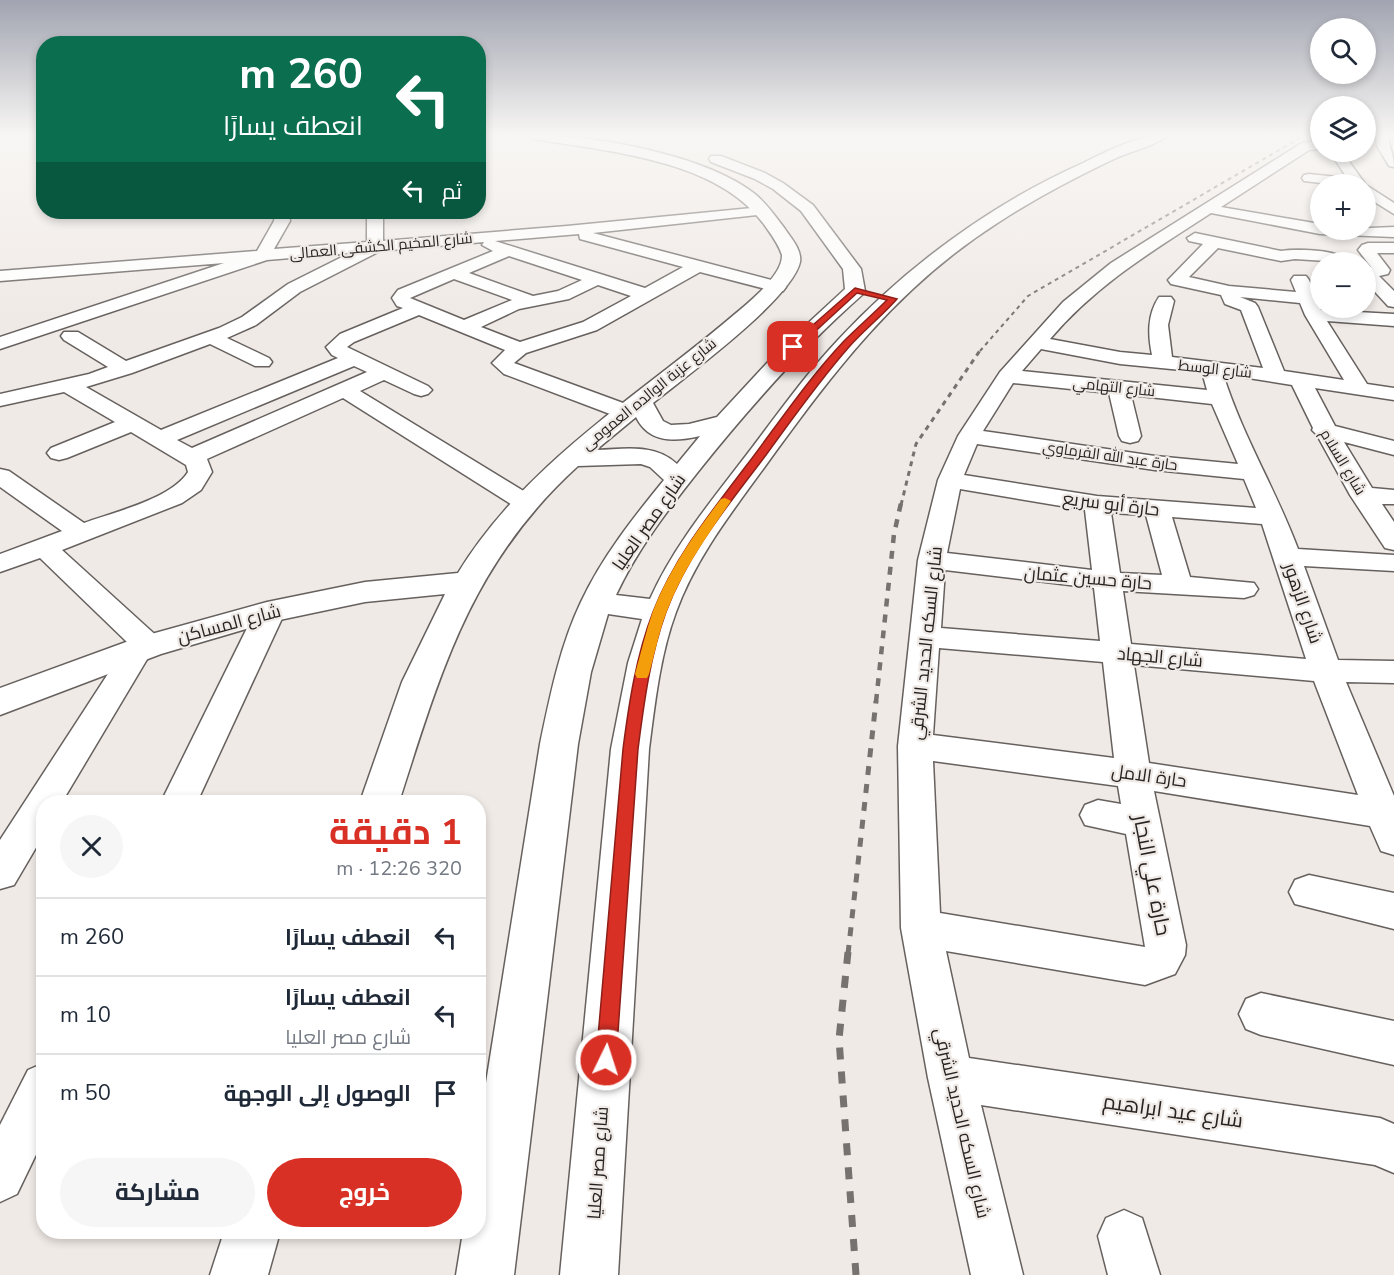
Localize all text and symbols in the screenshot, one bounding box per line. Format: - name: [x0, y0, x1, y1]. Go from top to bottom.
- map controls: [1310, 18, 1376, 318]
- button: search: [1310, 18, 1376, 84]
- text: 260 m: [239, 46, 363, 103]
- icon: left: [384, 60, 462, 138]
- button: layers: [1310, 96, 1376, 162]
- text: انعطف يسارًا: [223, 108, 363, 145]
- icon: left: [397, 174, 430, 207]
- button: +: [1310, 174, 1376, 240]
- text: ثم: [442, 177, 462, 207]
- street label: شارع المخيم الكشفى العمالى: [289, 228, 473, 265]
- button: −: [1310, 252, 1376, 318]
- pin: [767, 321, 818, 372]
- icon: arrive: [776, 330, 809, 363]
- street label: شارع عزبة الوالده العمومى: [577, 333, 721, 455]
- street label: شارع الوسط: [1177, 355, 1253, 384]
- street label: شارع التهامي: [1072, 373, 1156, 403]
- street label: شارع السلام: [1315, 425, 1370, 499]
- street label: حارة عبد الله الفرماوي: [1041, 437, 1179, 477]
- street label: شارع مصر العليا: [607, 469, 691, 575]
- street label: حارة أبو سريع: [1061, 486, 1161, 522]
- street label: شارع السكه الحديد الشرقي: [904, 545, 950, 741]
- street label: شارع الزهور: [1278, 558, 1328, 647]
- street label: حارة حسين عثمان: [1023, 560, 1153, 596]
- street label: شارع المساكن: [175, 599, 283, 649]
- street label: شارع الجهاد: [1116, 641, 1204, 673]
- street label: حارة الامل: [1110, 759, 1188, 793]
- text: 1 دقيقة: [329, 808, 462, 857]
- street label: حارة علي النجار: [1124, 811, 1177, 938]
- button: close: [60, 815, 123, 878]
- text: 320 m · 12:26: [336, 855, 462, 882]
- icon: left: [429, 921, 462, 954]
- text: 260 m: [60, 922, 124, 952]
- text: انعطف يسارًا: [285, 923, 411, 953]
- text: انعطف يسارًا: [285, 983, 411, 1013]
- icon: left: [429, 999, 462, 1032]
- text: 10 m: [60, 1000, 111, 1030]
- text: شارع مصر العليا: [285, 1024, 411, 1051]
- street label: شارع السكه الحديد الشرقي: [926, 1025, 996, 1221]
- position arrow: [574, 1028, 638, 1092]
- icon: arrive: [429, 1077, 462, 1110]
- text: 50 m: [60, 1078, 111, 1108]
- text: الوصول إلى الوجهة: [224, 1079, 411, 1109]
- street label: شارع عيد ابراهيم: [1101, 1087, 1245, 1135]
- street label: شارع مصر العليا: [582, 1106, 614, 1220]
- button: مشاركة: [60, 1158, 255, 1227]
- button: خروج: [267, 1158, 462, 1227]

